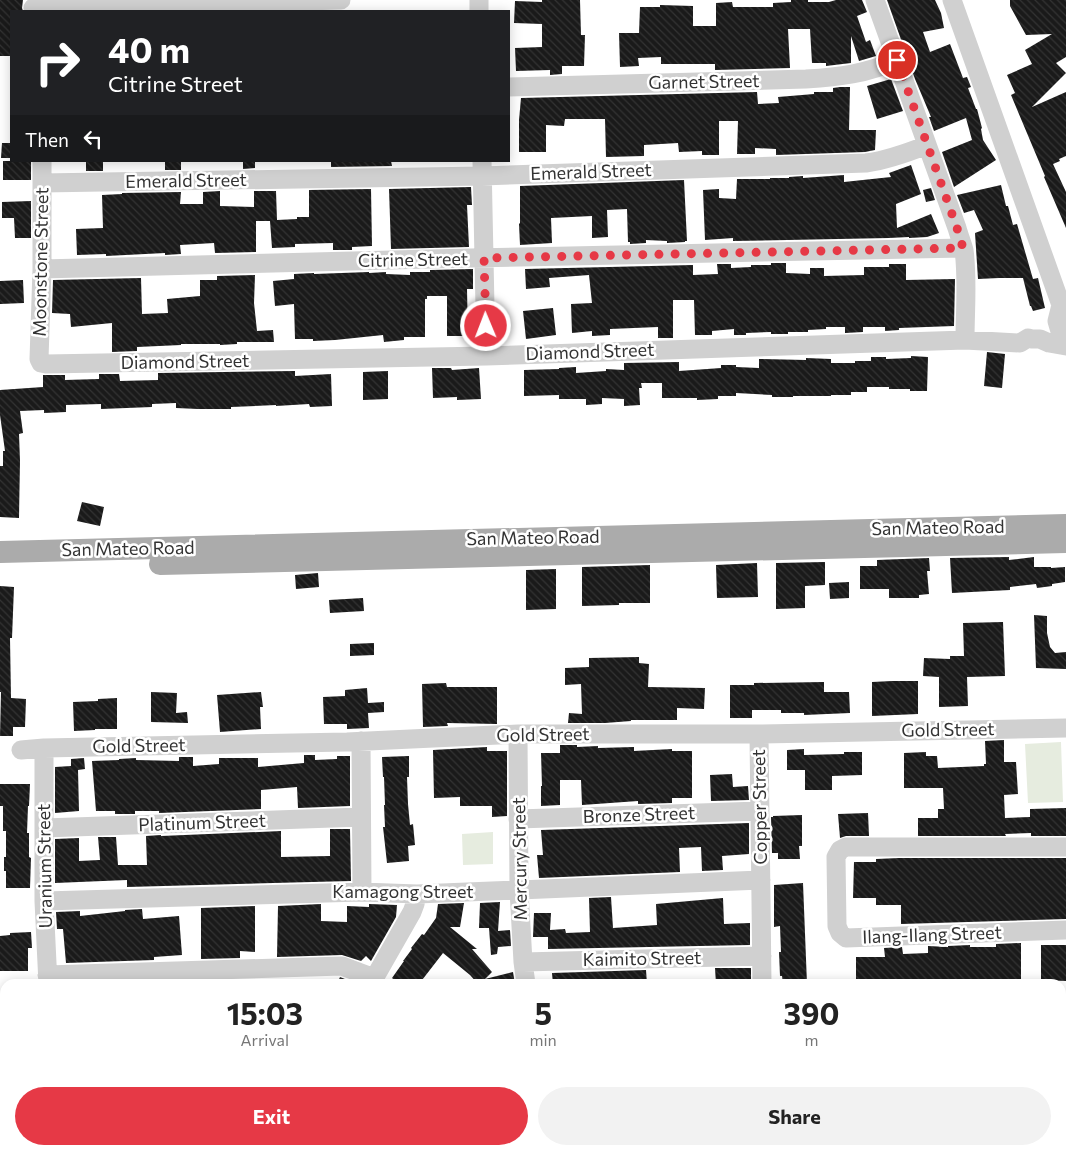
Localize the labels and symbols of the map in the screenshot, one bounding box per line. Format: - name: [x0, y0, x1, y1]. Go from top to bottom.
- pin: [876, 39, 918, 81]
- street label: Garnet Street: [648, 69, 760, 93]
- street label: Emerald Street: [530, 158, 652, 184]
- street label: Emerald Street: [125, 168, 247, 192]
- street label: Moonstone Street: [28, 187, 52, 337]
- street label: Citrine Street: [358, 247, 468, 271]
- position arrow: [459, 299, 511, 351]
- street label: Diamond Street: [525, 338, 655, 364]
- street label: Diamond Street: [120, 349, 250, 373]
- street label: San Mateo Road: [871, 515, 1005, 539]
- street label: San Mateo Road: [466, 525, 600, 549]
- street label: San Mateo Road: [61, 536, 195, 560]
- street label: Gold Street: [901, 717, 995, 741]
- street label: Gold Street: [496, 722, 590, 746]
- street label: Gold Street: [92, 733, 186, 757]
- street label: Copper Street: [747, 749, 771, 865]
- street label: Mercury Street: [507, 797, 531, 921]
- street label: Bronze Street: [582, 801, 695, 827]
- street label: Uranium Street: [32, 804, 56, 929]
- street label: Platinum Street: [138, 809, 266, 835]
- street label: Kamagong Street: [332, 880, 474, 902]
- street label: Ilang-Ilang Street: [862, 921, 1002, 947]
- street label: Kaimito Street: [582, 946, 702, 970]

